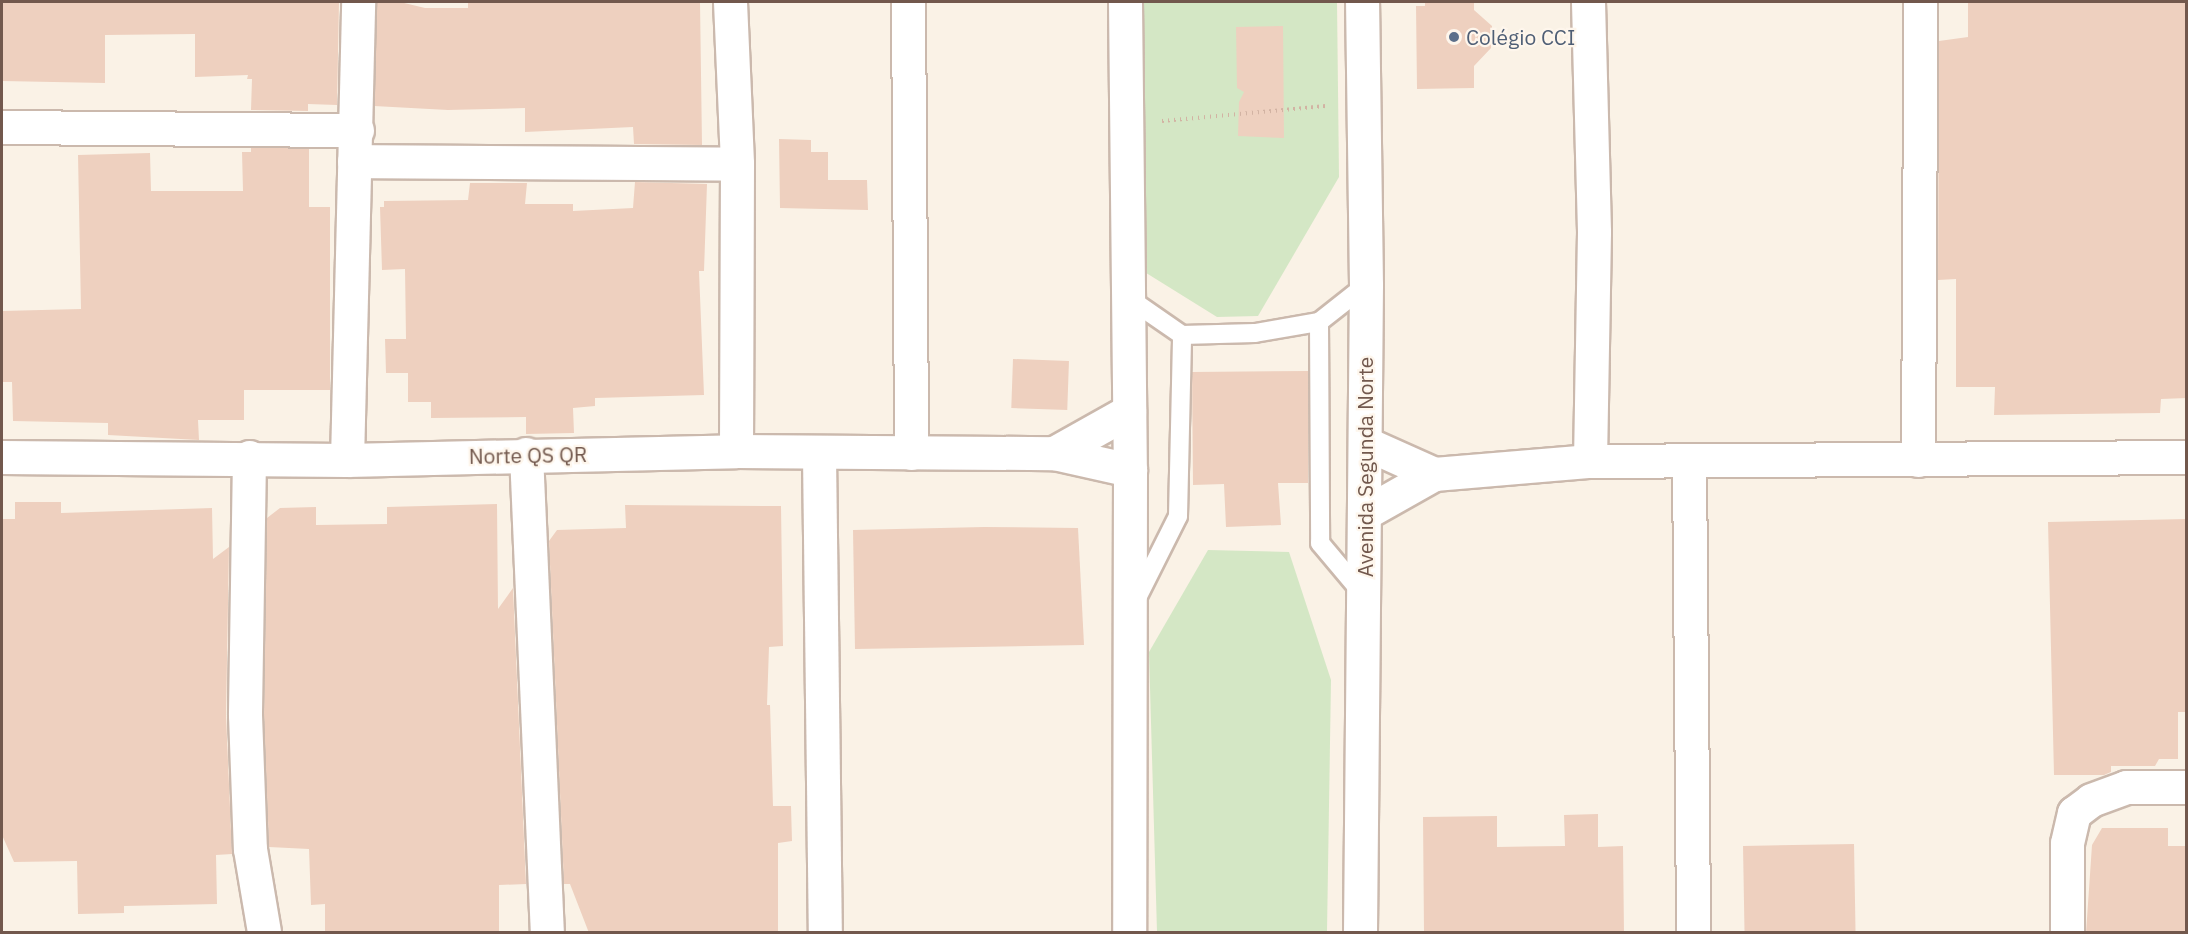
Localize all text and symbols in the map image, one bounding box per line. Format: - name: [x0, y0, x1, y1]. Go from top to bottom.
- place label: Colégio CCI: [1466, 24, 1575, 50]
- marker: Colégio CCI: [1447, 30, 1461, 44]
- street label: Avenida Segunda Norte: [1352, 357, 1378, 577]
- street label: Norte QS QR: [469, 441, 587, 469]

